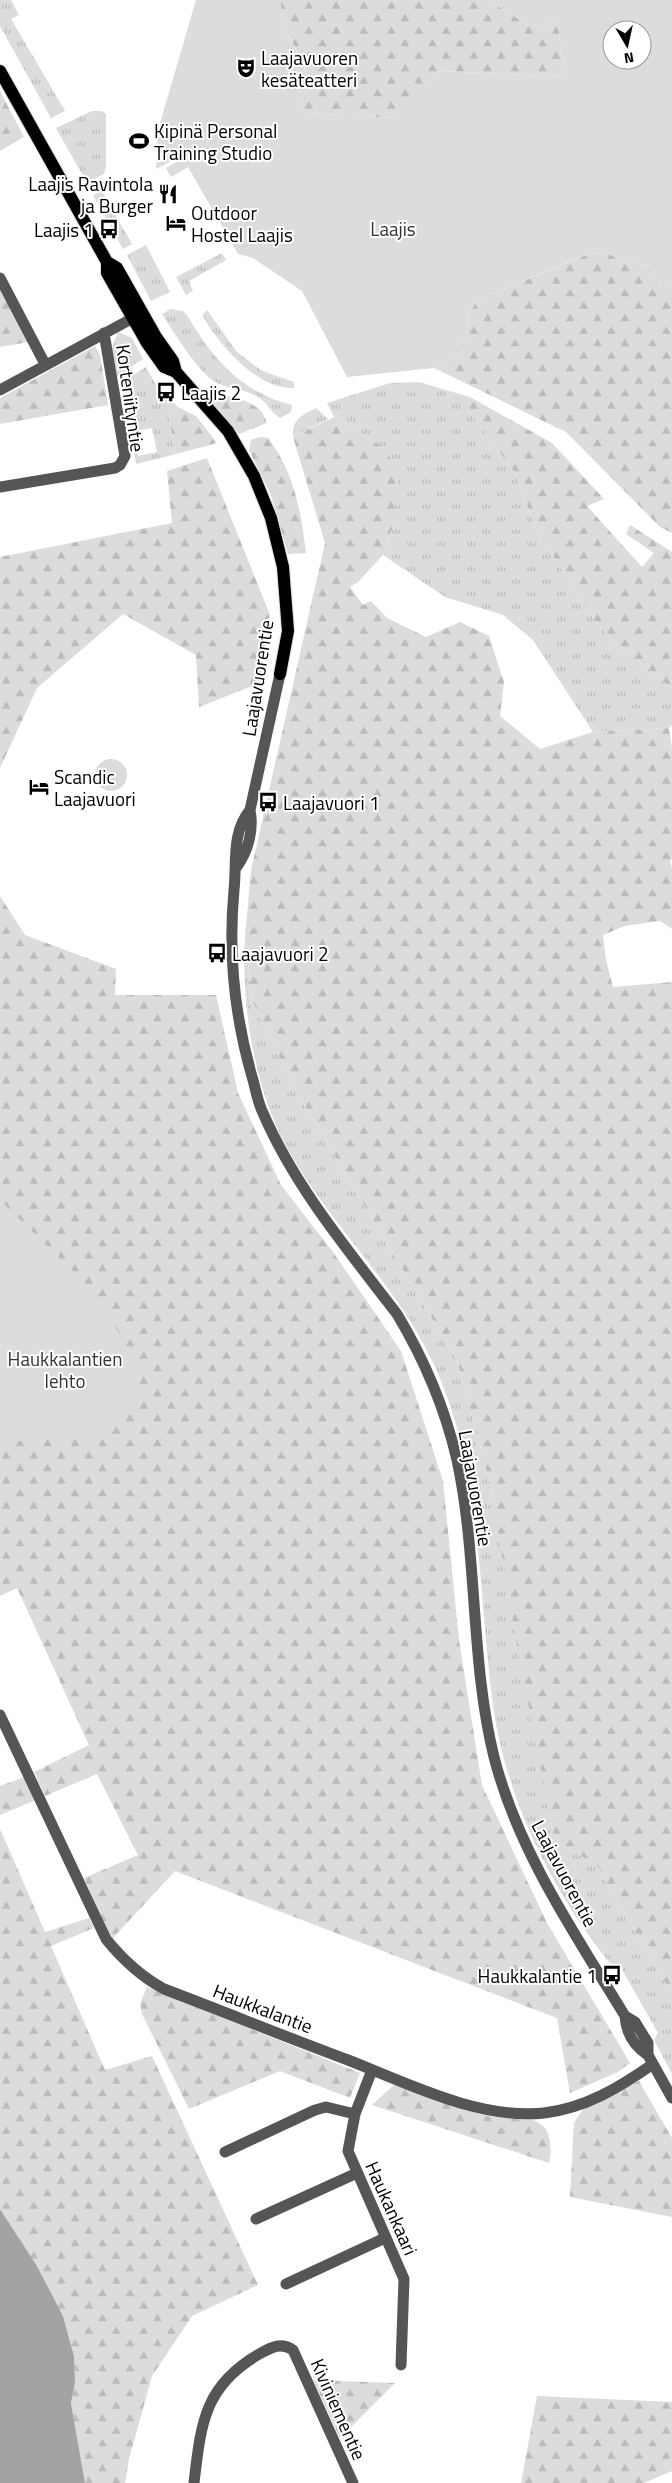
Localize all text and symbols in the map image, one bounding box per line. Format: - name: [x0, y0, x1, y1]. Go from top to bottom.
- north arrow: [602, 20, 652, 70]
- place label: Laajavuoren kesäteatteri: [261, 43, 358, 94]
- text: N: [623, 47, 636, 69]
- theatre icon: Laajavuoren kesäteatteri: [235, 57, 257, 79]
- place label: Kipinä Personal Training Studio: [154, 116, 277, 167]
- sports icon: Kipinä Personal Training Studio: [128, 130, 150, 152]
- place label: Laajis Ravintola ja Burger: [28, 169, 153, 220]
- restaurant icon: Laajis Ravintola ja Burger: [157, 183, 179, 205]
- place label: Outdoor Hostel Laajis: [191, 198, 293, 249]
- hotel icon: Outdoor Hostel Laajis: [165, 212, 187, 234]
- park label: Laajis: [370, 214, 416, 243]
- place label: Laajis 1: [34, 215, 94, 244]
- bus stop icon: Laajis 1: [98, 218, 120, 240]
- street label: Korteniityntie: [109, 342, 153, 454]
- place label: Laajis 2: [181, 378, 241, 407]
- bus stop icon: Laajis 2: [155, 381, 177, 403]
- street label: Laajavuorentie: [233, 618, 281, 738]
- place label: Scandic Laajavuori: [54, 762, 136, 813]
- hotel icon: Scandic Laajavuori: [28, 776, 50, 798]
- place label: Laajavuori 1: [283, 788, 380, 817]
- bus stop icon: Laajavuori 1: [257, 791, 279, 813]
- place label: Laajavuori 2: [232, 939, 329, 968]
- bus stop icon: Laajavuori 2: [206, 942, 228, 964]
- park label: Haukkalantien lehto: [8, 1344, 122, 1395]
- street label: Laajavuorentie: [452, 1428, 500, 1548]
- street label: Laajavuorentie: [525, 1814, 605, 1932]
- place label: Haukkalantie 1: [478, 1961, 597, 1990]
- bus stop icon: Haukkalantie 1: [601, 1964, 623, 1986]
- street label: Haukkalantie: [209, 1976, 317, 2040]
- street label: Haukankaari: [358, 2156, 426, 2260]
- street label: Kiviniementie: [304, 2354, 374, 2464]

